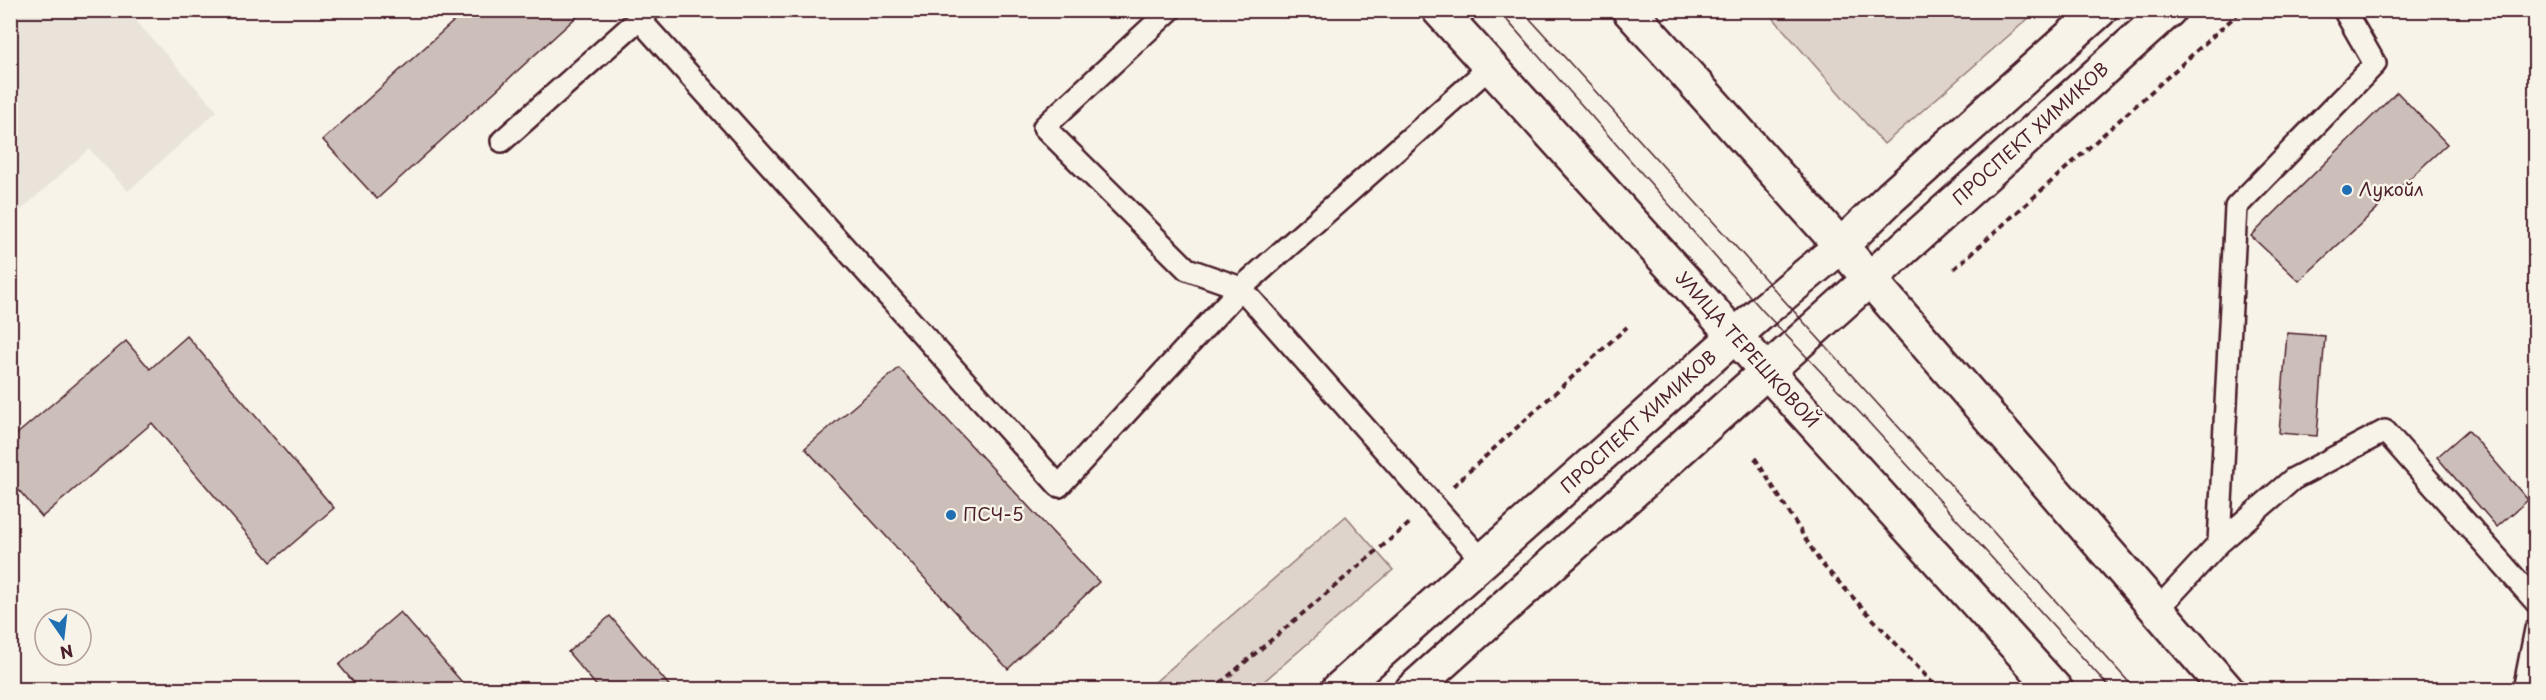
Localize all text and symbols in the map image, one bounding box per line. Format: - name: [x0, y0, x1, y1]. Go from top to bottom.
- street label: ПРОСПЕКТ ХИМИКОВ: [1946, 55, 2114, 211]
- place label: Лукойл: [2359, 175, 2424, 202]
- marker: Лукойл: [2340, 183, 2354, 197]
- street label: УЛИЦА ТЕРЕШКОВОЙ: [1670, 265, 1826, 433]
- street label: ПРОСПЕКТ ХИМИКОВ: [1554, 343, 1722, 499]
- place label: ПСЧ-5: [963, 500, 1024, 527]
- marker: ПСЧ-5: [944, 508, 958, 522]
- north arrow: [33, 607, 93, 667]
- text: N: [58, 639, 76, 666]

